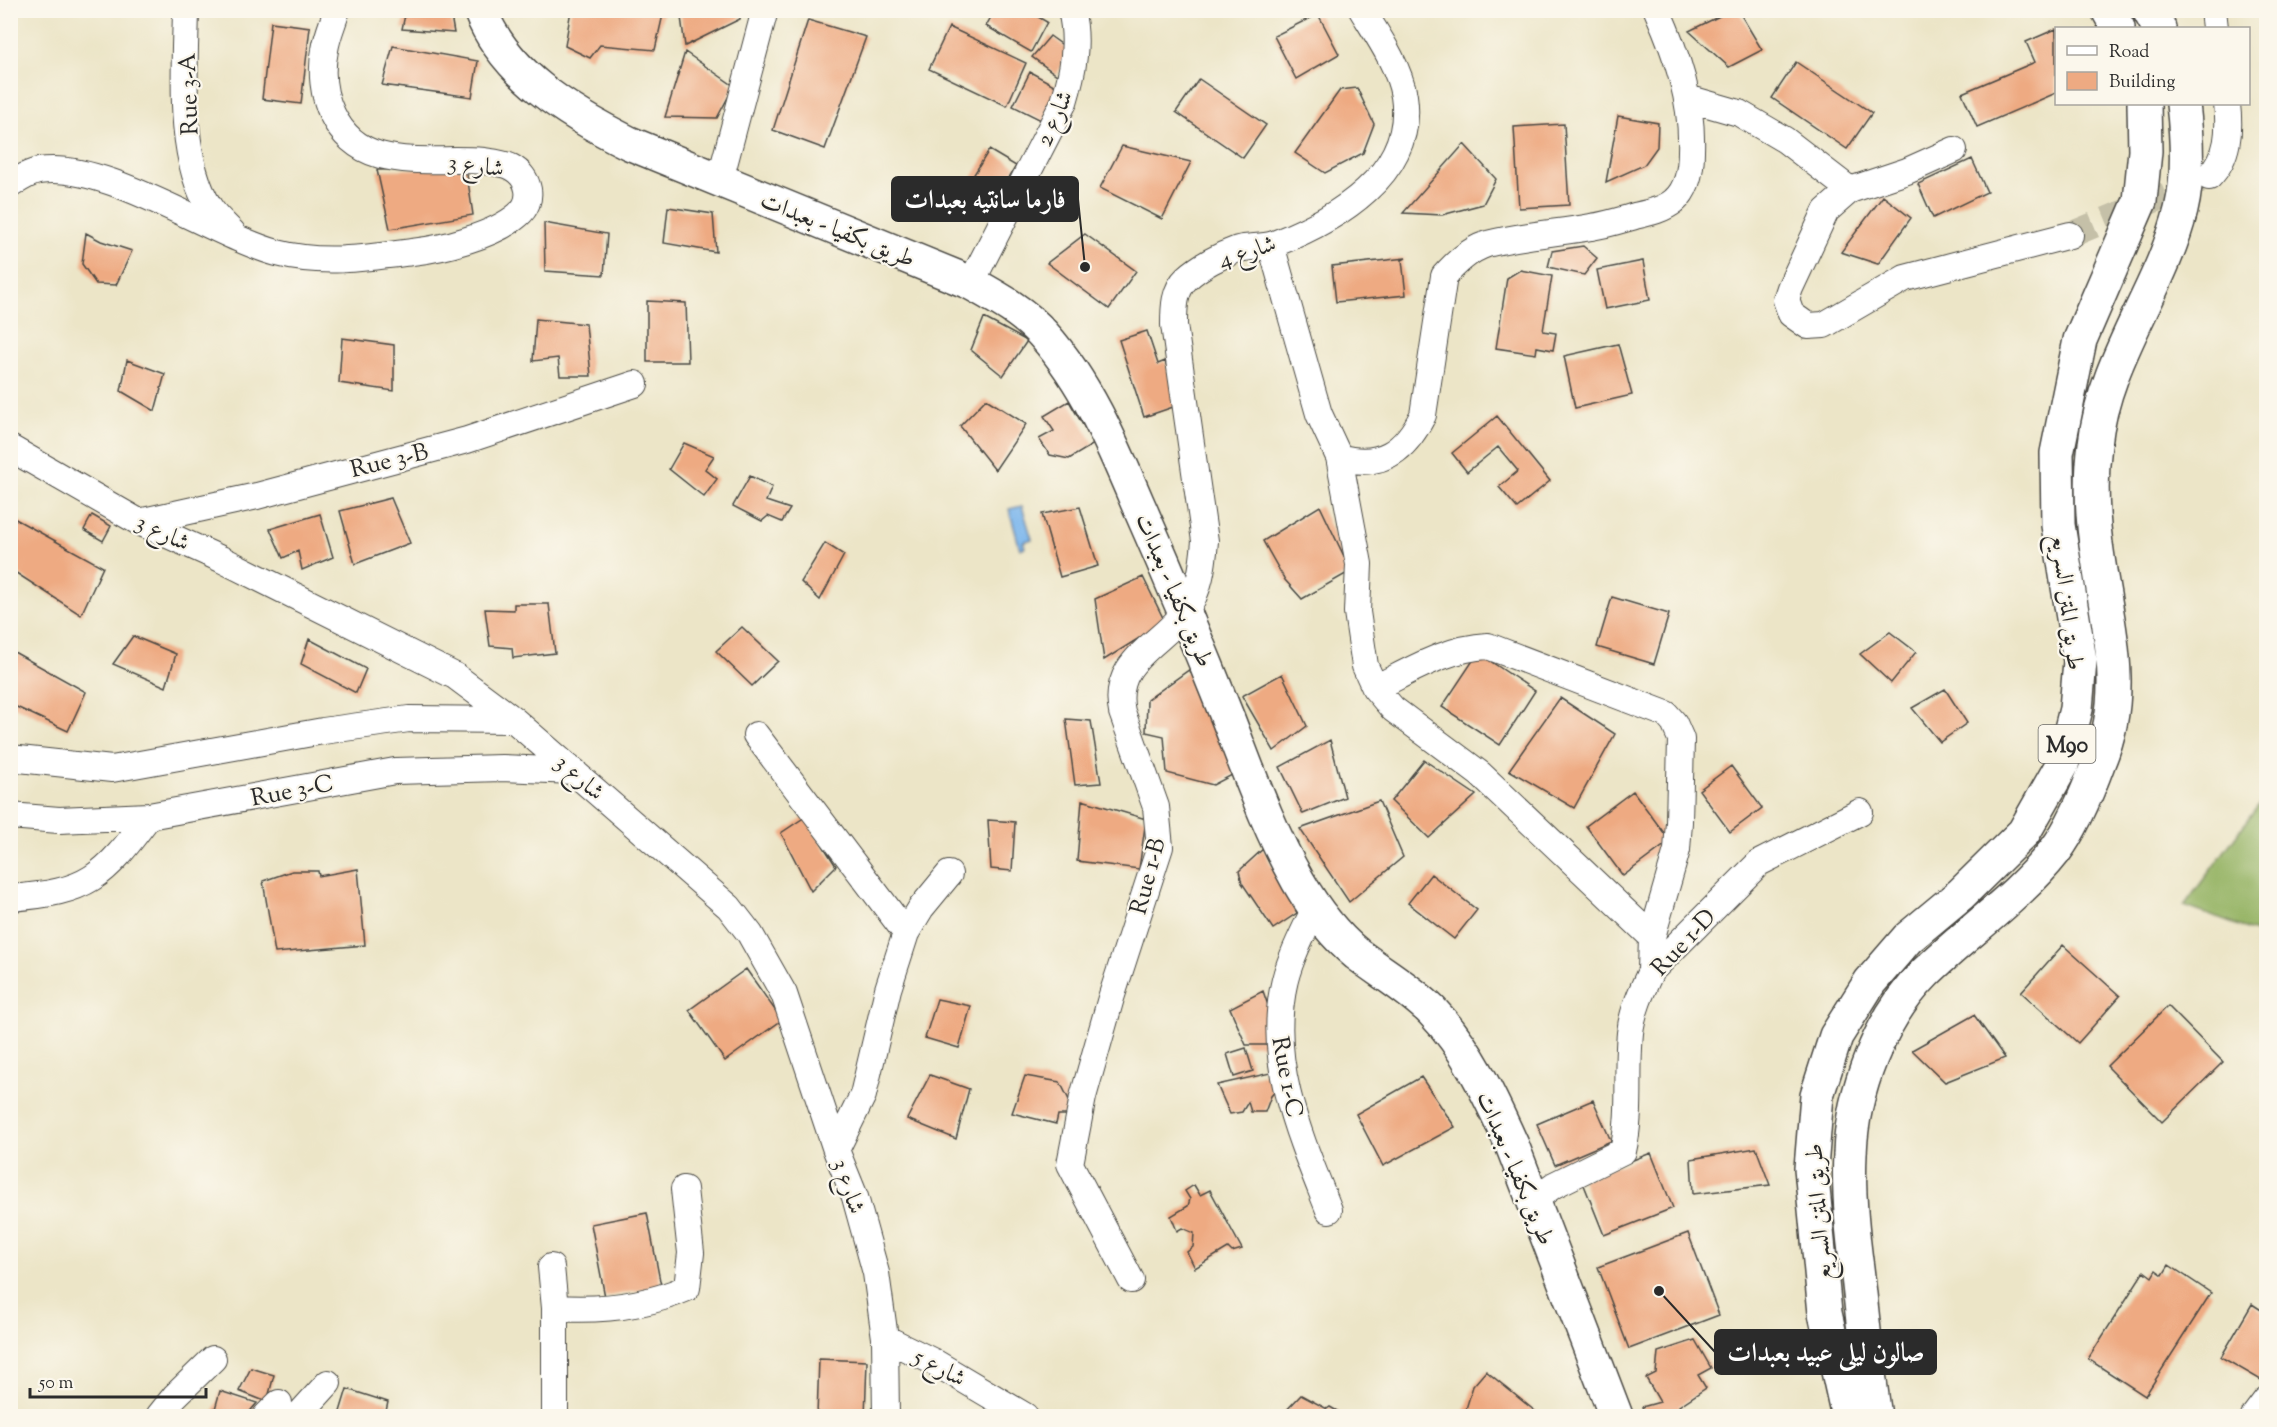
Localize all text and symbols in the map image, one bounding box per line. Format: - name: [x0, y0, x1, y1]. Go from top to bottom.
- legend: [2055, 27, 2250, 105]
- text: Road: [2109, 40, 2149, 66]
- street label: Rue 3-A: [172, 52, 208, 136]
- text: Building: [2109, 70, 2175, 96]
- street label: شارع 2: [1028, 85, 1084, 153]
- street label: شارع 3: [446, 147, 506, 188]
- callout: فارما سانتيه بعبدات: [892, 177, 1078, 221]
- text: فارما سانتيه بعبدات: [904, 183, 1066, 220]
- street label: طريق بكفيا - بعبدات: [755, 184, 920, 277]
- street label: شارع 4: [1214, 228, 1281, 279]
- street label: Rue 3-B: [347, 436, 432, 488]
- street label: شارع 3: [129, 506, 195, 562]
- street label: طريق بكفيا - بعبدات: [1125, 508, 1221, 673]
- street label: طريق المتن السريع: [2038, 532, 2091, 673]
- road number: M90: [2038, 725, 2096, 763]
- street label: شارع 3: [546, 747, 611, 811]
- street label: Rue 3-C: [248, 767, 337, 817]
- street label: Rue 1-B: [1122, 835, 1175, 919]
- street label: Rue 1-D: [1644, 902, 1725, 985]
- street label: Rue 1-C: [1262, 1034, 1311, 1121]
- street label: طريق بكفيا - بعبدات: [1466, 1086, 1562, 1251]
- street label: طريق المتن السريع: [1798, 1142, 1845, 1281]
- street label: شارع 3: [821, 1154, 872, 1219]
- callout: صالون ليلى عبيد بعبدات: [1715, 1330, 1936, 1374]
- text: صالون ليلى عبيد بعبدات: [1727, 1336, 1925, 1373]
- street label: شارع 5: [905, 1340, 971, 1398]
- scale bar: [30, 1361, 206, 1399]
- text: 50 m: [38, 1371, 74, 1397]

